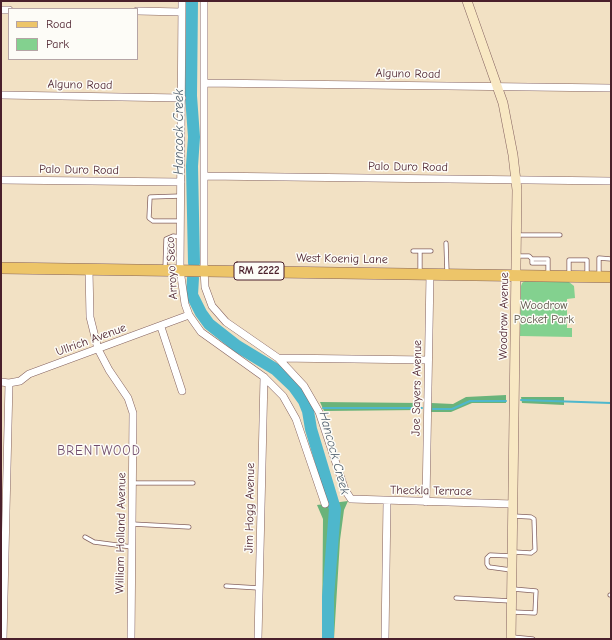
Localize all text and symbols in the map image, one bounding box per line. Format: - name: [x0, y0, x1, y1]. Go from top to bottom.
- legend: [8, 8, 138, 60]
- text: Road: [46, 17, 72, 31]
- text: Park: [46, 37, 69, 51]
- street label: Alguno Road: [375, 66, 441, 82]
- street label: Alguno Road: [47, 77, 113, 93]
- water label: Hancock Creek: [171, 89, 187, 175]
- street label: Palo Duro Road: [368, 159, 448, 175]
- street label: Palo Duro Road: [39, 162, 119, 178]
- street label: Arroyo Seco: [163, 236, 181, 300]
- street label: West Koenig Lane: [296, 251, 388, 267]
- road number: RM 2222: [234, 262, 284, 280]
- street label: Woodrow Avenue: [496, 272, 512, 360]
- park label: Woodrow Pocket Park: [514, 299, 574, 327]
- street label: Ullrich Avenue: [54, 321, 128, 359]
- street label: Joe Sayers Avenue: [409, 340, 425, 436]
- water label: Hancock Creek: [315, 410, 353, 496]
- district label: BRENTWOOD: [57, 443, 141, 459]
- street label: Jim Hogg Avenue: [242, 463, 258, 553]
- street label: William Holland Avenue: [113, 472, 129, 594]
- street label: Theckla Terrace: [390, 483, 472, 499]

